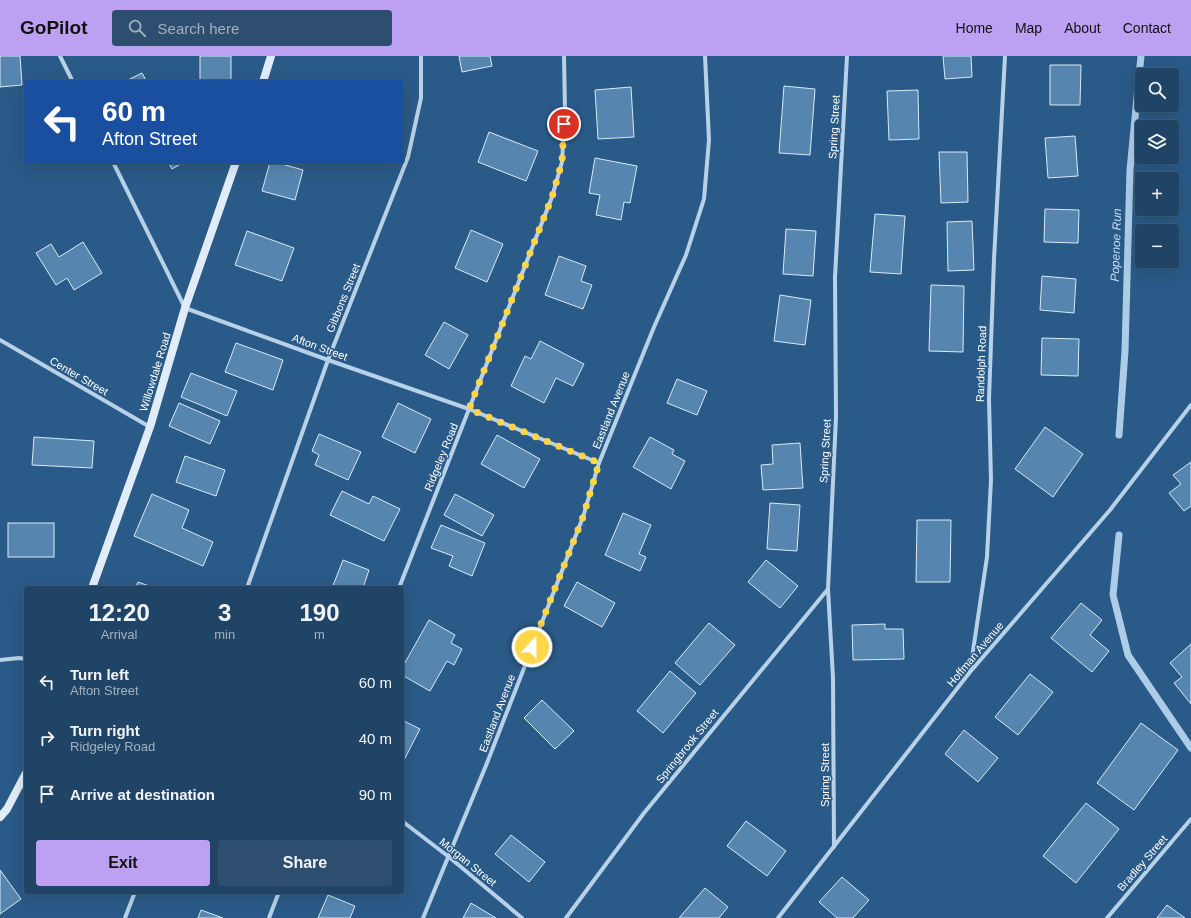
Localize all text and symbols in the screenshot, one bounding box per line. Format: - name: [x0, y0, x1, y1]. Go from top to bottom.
- search box: [112, 10, 392, 46]
- text: GoPilot: [20, 17, 88, 38]
- icon: search: [126, 17, 148, 39]
- text: Search here: [158, 20, 239, 37]
- text: Home: [956, 20, 993, 36]
- text: Map: [1015, 20, 1042, 36]
- text: About: [1064, 20, 1101, 36]
- text: Contact: [1123, 20, 1171, 36]
- map controls: [1135, 68, 1179, 268]
- button: search: [1135, 68, 1179, 112]
- street label: Spring Street: [826, 95, 842, 159]
- icon: left: [36, 96, 88, 148]
- text: 60 m: [102, 96, 166, 127]
- pin: [547, 107, 581, 141]
- icon: arrive: [553, 113, 575, 135]
- button: layers: [1135, 120, 1179, 164]
- text: Afton Street: [102, 129, 197, 149]
- button: +: [1135, 172, 1179, 216]
- water label: Popenoe Run: [1108, 208, 1124, 282]
- button: −: [1135, 224, 1179, 268]
- street label: Gibbons Street: [324, 262, 362, 334]
- street label: Randolph Road: [974, 326, 988, 402]
- street label: Willowdale Road: [137, 331, 173, 413]
- street label: Afton Street: [291, 331, 349, 363]
- street label: Center Street: [48, 354, 110, 398]
- street label: Eastland Avenue: [590, 370, 632, 450]
- street label: Spring Street: [817, 419, 833, 483]
- street label: Ridgeley Road: [422, 421, 460, 493]
- text: 12:20: [88, 599, 150, 626]
- text: 3: [218, 599, 231, 626]
- text: 190: [300, 599, 340, 626]
- street label: Hoffman Avenue: [944, 619, 1006, 689]
- position arrow: [511, 626, 553, 668]
- text: Arrival: [101, 627, 138, 642]
- text: min: [214, 627, 235, 642]
- text: m: [314, 627, 325, 642]
- text: Turn left: [70, 666, 129, 683]
- icon: left: [36, 671, 58, 693]
- street label: Eastland Avenue: [477, 672, 517, 754]
- text: 60 m: [359, 674, 392, 691]
- text: Afton Street: [70, 683, 139, 698]
- street label: Springbrook Street: [653, 707, 721, 785]
- text: Turn right: [70, 722, 140, 739]
- icon: right: [36, 727, 58, 749]
- text: 40 m: [359, 730, 392, 747]
- text: Ridgeley Road: [70, 739, 155, 754]
- street label: Spring Street: [819, 743, 831, 807]
- icon: arrive: [36, 783, 58, 805]
- text: Arrive at destination: [70, 786, 215, 803]
- text: 90 m: [359, 786, 392, 803]
- street label: Bradley Street: [1115, 833, 1169, 893]
- street label: Morgan Street: [437, 835, 499, 889]
- button: Exit: [36, 840, 210, 886]
- button: Share: [218, 840, 392, 886]

